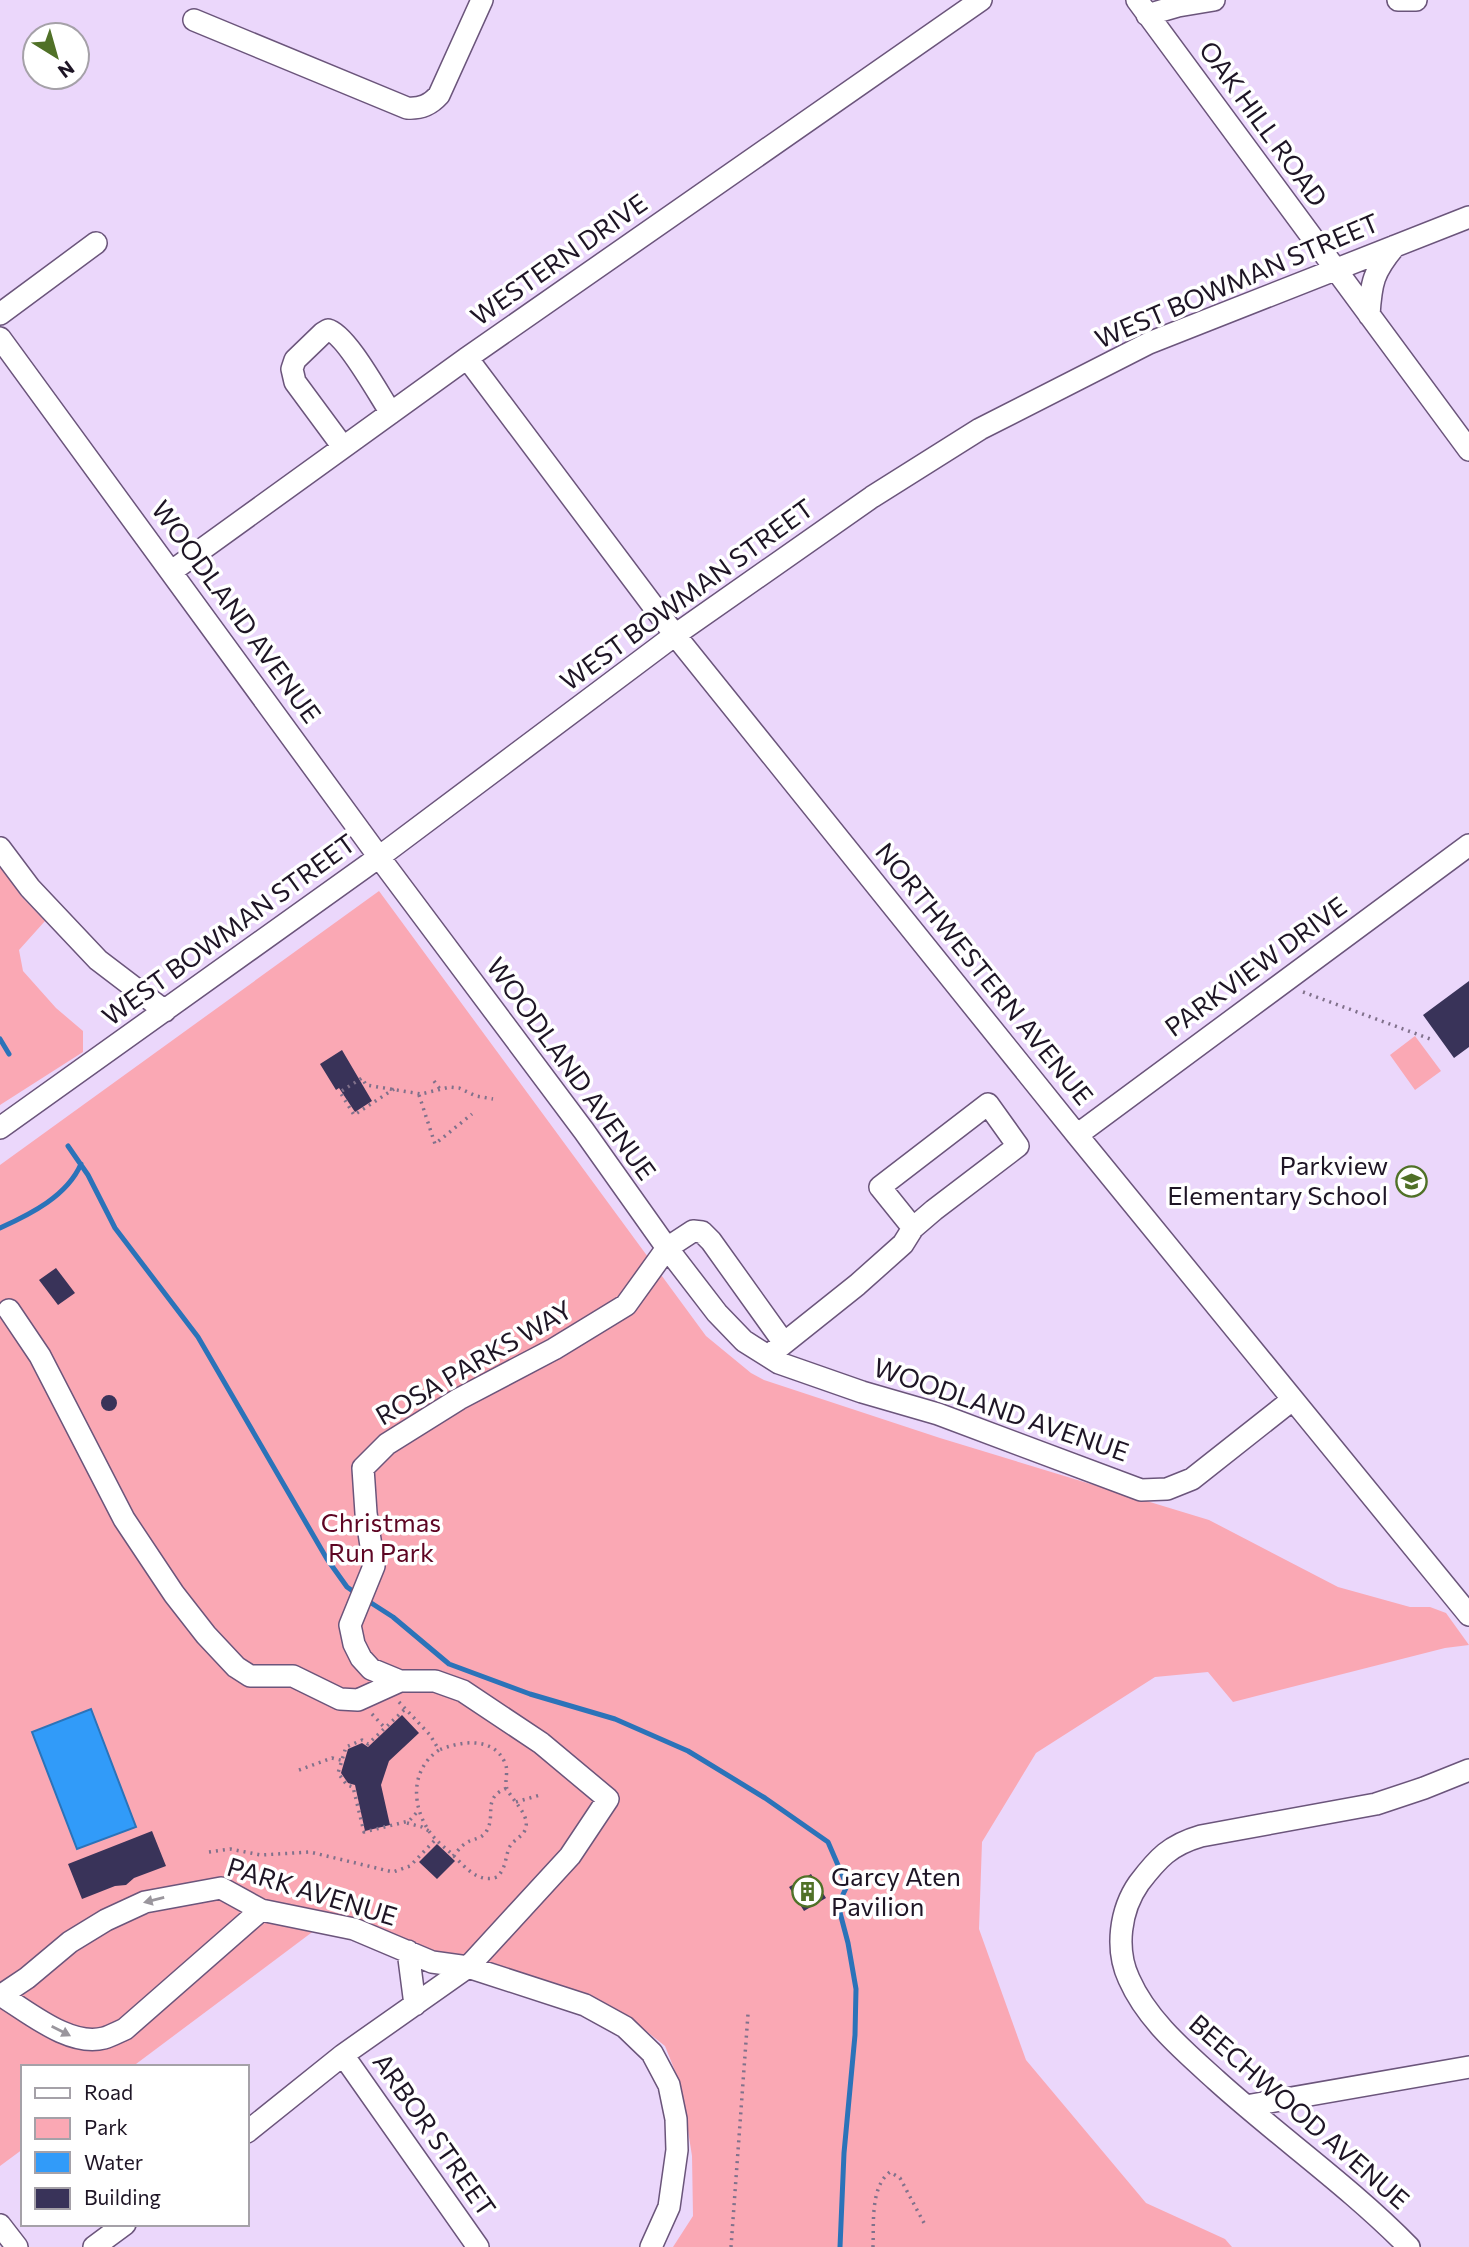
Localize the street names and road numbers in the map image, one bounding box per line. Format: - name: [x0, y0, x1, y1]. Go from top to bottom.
- street label: OAK HILL ROAD: [1194, 34, 1335, 212]
- street label: WESTERN DRIVE: [464, 186, 652, 331]
- street label: WEST BOWMAN STREET: [1090, 206, 1383, 354]
- street label: WEST BOWMAN STREET: [553, 492, 819, 696]
- street label: WOODLAND AVENUE: [146, 494, 328, 728]
- street label: WEST BOWMAN STREET: [95, 827, 361, 1031]
- street label: NORTHWESTERN AVENUE: [870, 836, 1100, 1110]
- street label: PARKVIEW DRIVE: [1158, 889, 1352, 1042]
- street label: WOODLAND AVENUE: [481, 951, 663, 1185]
- street label: ROSA PARKS WAY: [370, 1293, 577, 1431]
- street label: WOODLAND AVENUE: [870, 1350, 1133, 1467]
- street label: PARK AVENUE: [224, 1850, 401, 1931]
- street label: BEECHWOOD AVENUE: [1184, 2007, 1416, 2215]
- street label: ARBOR STREET: [367, 2046, 503, 2222]

